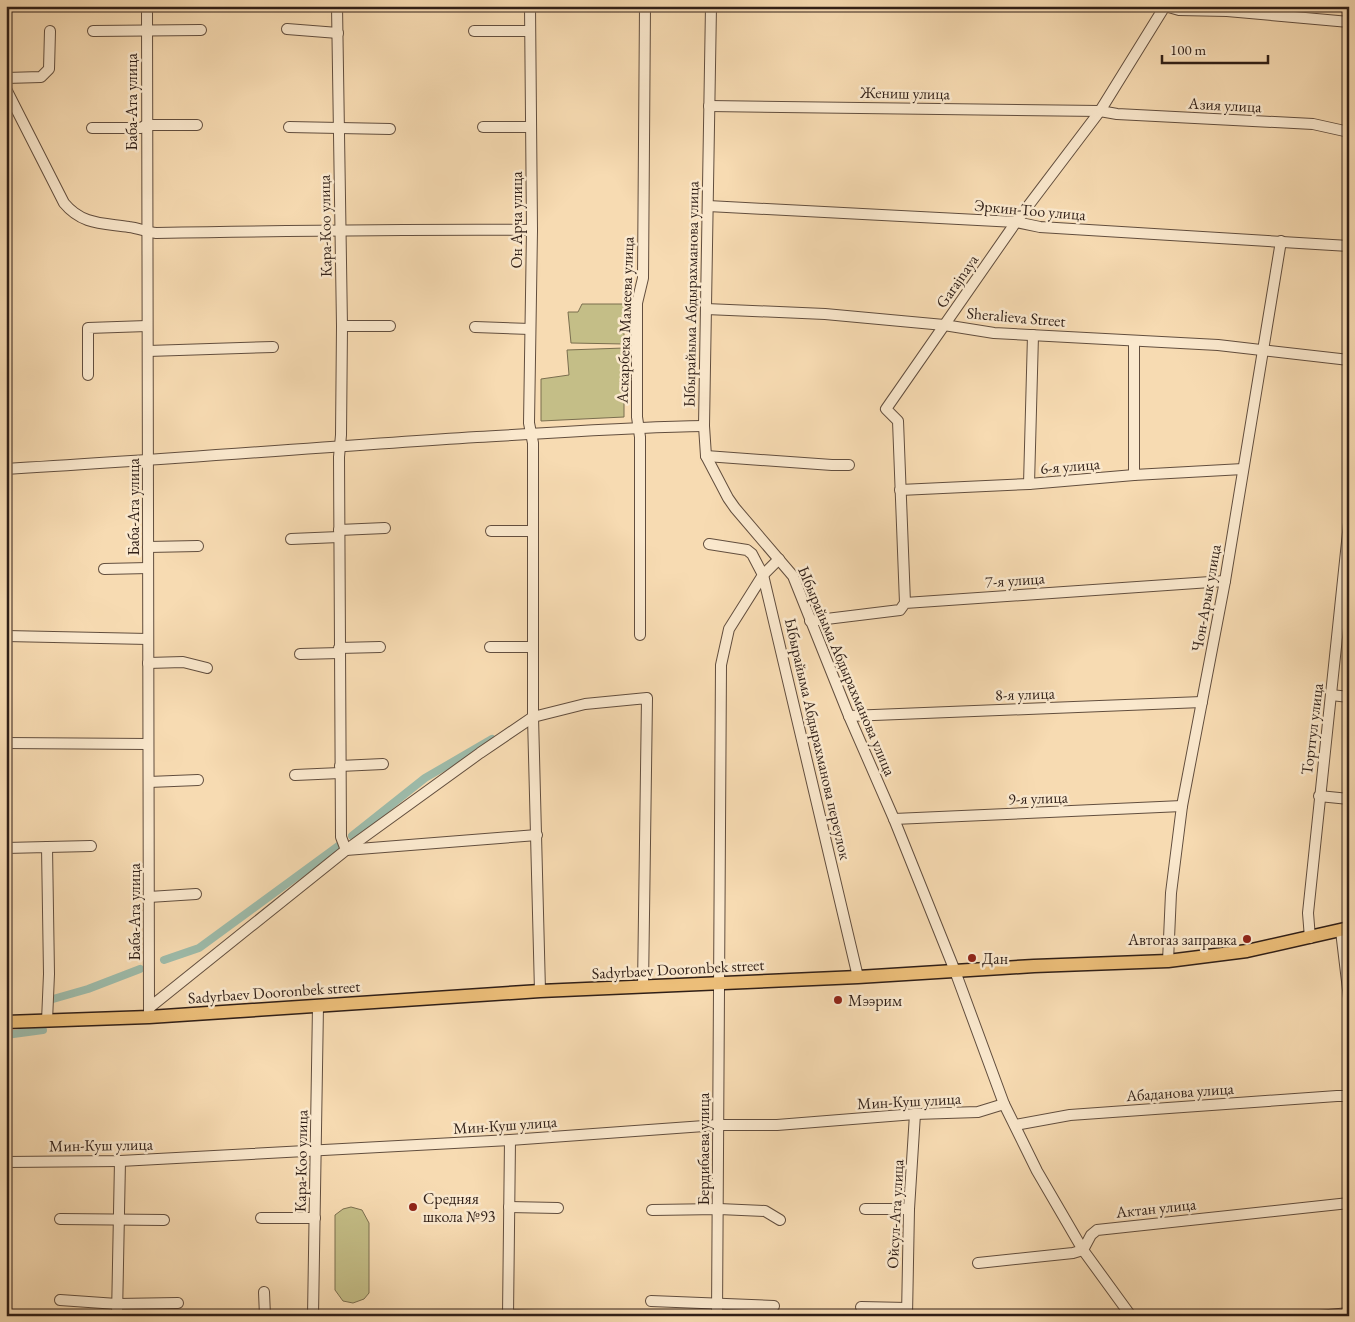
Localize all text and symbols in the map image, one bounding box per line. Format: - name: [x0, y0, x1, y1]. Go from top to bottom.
- scale bar: [1162, 32, 1269, 64]
- text: 100 m: [1170, 40, 1207, 59]
- street label: Баба-Ата улица: [121, 53, 142, 151]
- street label: Жениш улица: [859, 82, 951, 104]
- street label: Азия улица: [1187, 93, 1263, 117]
- street label: Он Арча улица: [506, 171, 527, 269]
- street label: Кара-Коо улица: [314, 174, 336, 277]
- street label: Ыбырайыма Абдырахманова улица: [679, 180, 703, 407]
- street label: Эркин-Тоо улица: [973, 195, 1087, 225]
- street label: Аскарбека Мамеева улица: [612, 236, 638, 405]
- street label: Garajnaya: [931, 249, 983, 312]
- street label: Sheralieva Street: [966, 302, 1066, 332]
- street label: 6-я улица: [1039, 453, 1101, 479]
- street label: Баба-Ата улица: [123, 458, 144, 556]
- street label: Чон-Арык улица: [1186, 542, 1226, 653]
- street label: Ыбырайыма Абдырахманова улица: [793, 563, 901, 780]
- street label: 7-я улица: [984, 567, 1046, 593]
- street label: Ыбырайыма Абдырахманова переулок: [780, 616, 856, 862]
- street label: Тортгул улица: [1296, 681, 1328, 776]
- street label: 8-я улица: [995, 682, 1056, 706]
- street label: 9-я улица: [1008, 786, 1069, 810]
- street label: Баба-Ата улица: [124, 863, 145, 961]
- place label: Автогаз заправка: [1127, 929, 1238, 950]
- marker: Автогаз заправка: [1241, 933, 1253, 945]
- place label: Дан: [982, 948, 1008, 969]
- marker: Дан: [966, 952, 978, 964]
- street label: Sadyrbaev Dooronbek street: [591, 954, 765, 984]
- street label: Sadyrbaev Dooronbek street: [187, 976, 361, 1008]
- place label: Мээрим: [848, 990, 902, 1011]
- marker: Мээрим: [832, 994, 844, 1006]
- street label: Абаданова улица: [1124, 1078, 1235, 1106]
- street label: Мин-Куш улица: [856, 1088, 962, 1114]
- street label: Бердибаева улица: [693, 1092, 714, 1205]
- street label: Кара-Коо улица: [290, 1109, 312, 1212]
- street label: Мин-Куш улица: [452, 1111, 558, 1139]
- street label: Мин-Куш улица: [49, 1134, 154, 1156]
- street label: Ойсул-Ата улица: [882, 1158, 908, 1269]
- place label: Средняя школа №93: [423, 1188, 496, 1227]
- street label: Актан улица: [1114, 1193, 1198, 1223]
- marker: Средняя школа №93: [407, 1201, 419, 1213]

